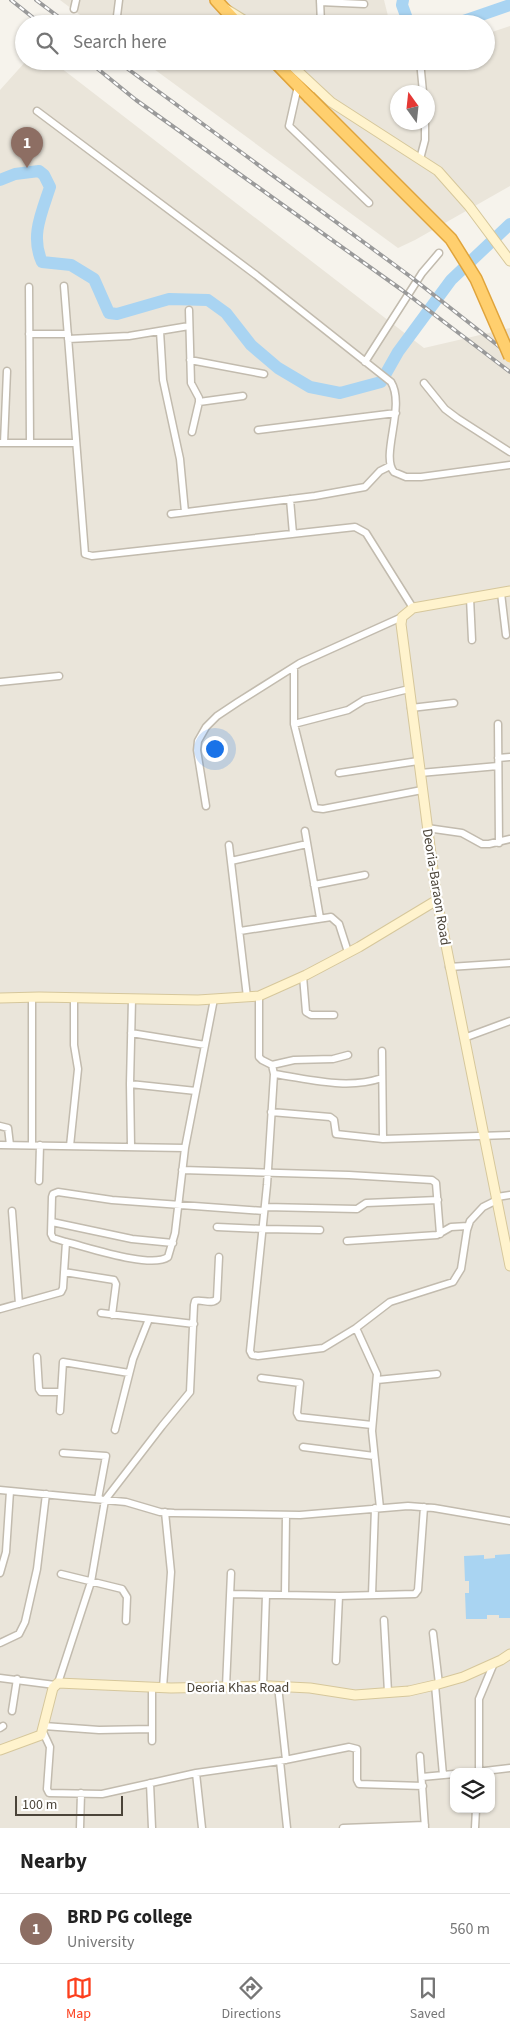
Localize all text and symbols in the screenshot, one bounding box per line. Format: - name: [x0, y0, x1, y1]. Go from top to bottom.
- search box: [15, 15, 495, 70]
- icon: search: [33, 29, 61, 57]
- text: Search here: [73, 29, 167, 56]
- north arrow: [390, 85, 435, 130]
- pin: 1: [11, 127, 43, 168]
- your location: [202, 736, 228, 762]
- street label: Deoria-Baraon Road: [417, 827, 455, 947]
- street label: Deoria Khas Road: [187, 1678, 289, 1698]
- map controls: [450, 1768, 495, 1813]
- button: layers: [450, 1768, 495, 1813]
- scale bar: [15, 1793, 122, 1816]
- text: 100 m: [22, 1795, 57, 1815]
- text: Nearby: [20, 1846, 87, 1876]
- text: BRD PG college: [67, 1904, 192, 1931]
- text: 1: [32, 1918, 40, 1940]
- text: 560 m: [450, 1918, 490, 1940]
- text: University: [67, 1931, 134, 1953]
- tab: Map: [65, 1974, 93, 2024]
- tab: Directions: [222, 1974, 281, 2024]
- tab: Saved: [410, 1974, 445, 2024]

